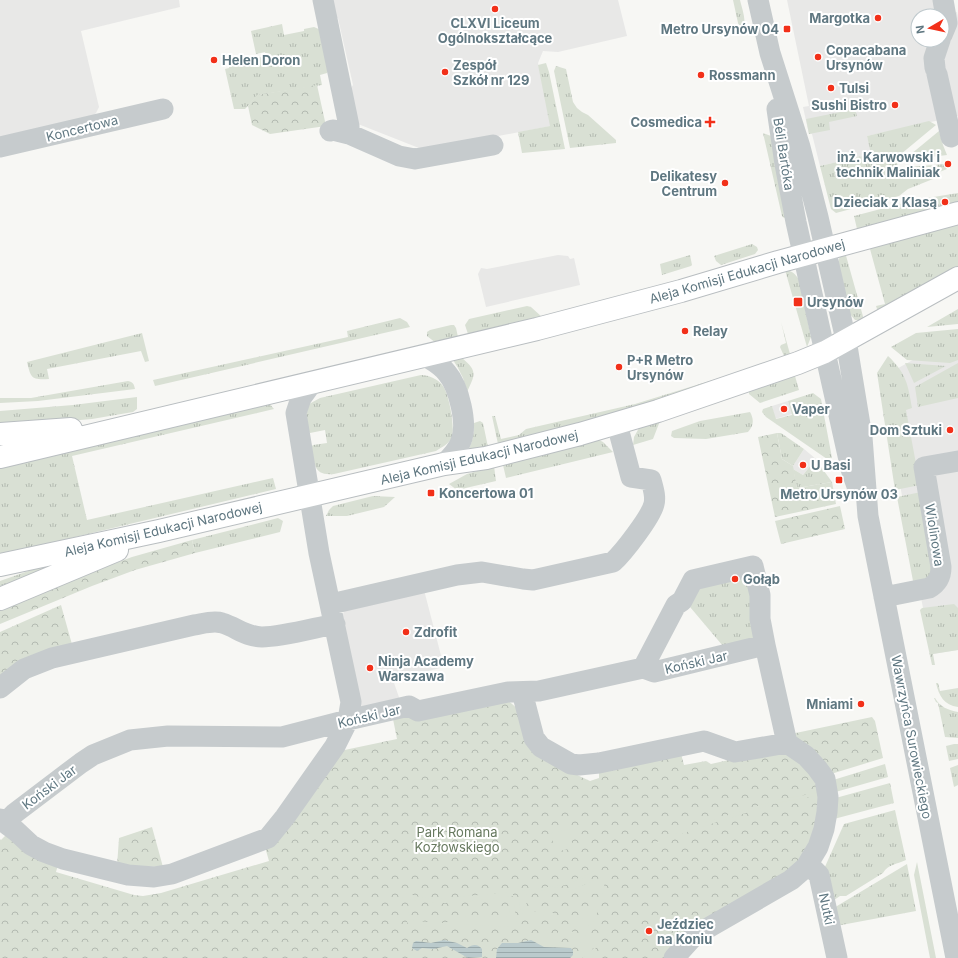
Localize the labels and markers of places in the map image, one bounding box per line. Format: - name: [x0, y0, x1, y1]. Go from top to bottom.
- marker: CLXVI Liceum Ogólnokształcące: [490, 4, 500, 14]
- place label: Margotka: [809, 10, 870, 26]
- marker: Margotka: [873, 13, 883, 23]
- place label: CLXVI Liceum Ogólnokształcące: [438, 15, 553, 46]
- place label: Metro Ursynów 04: [661, 21, 779, 37]
- marker: Metro Ursynów 04: [782, 24, 792, 34]
- place label: Copacabana Ursynów: [826, 42, 906, 73]
- place label: Helen Doron: [222, 52, 300, 68]
- marker: Copacabana Ursynów: [813, 52, 823, 62]
- marker: Helen Doron: [209, 55, 219, 65]
- place label: Zespół Szkół nr 129: [453, 57, 529, 88]
- marker: Zespół Szkół nr 129: [440, 67, 450, 77]
- place label: Rossmann: [709, 67, 776, 83]
- marker: Rossmann: [696, 70, 706, 80]
- place label: Tulsi: [839, 80, 869, 96]
- marker: Tulsi: [826, 83, 836, 93]
- place label: Sushi Bistro: [811, 97, 887, 113]
- marker: Sushi Bistro: [890, 100, 900, 110]
- place label: Cosmedica: [630, 114, 702, 130]
- marker: Cosmedica: [705, 117, 715, 127]
- place label: inż. Karwowski i technik Maliniak: [836, 149, 940, 180]
- marker: inż. Karwowski i technik Maliniak: [943, 159, 953, 169]
- place label: Delikatesy Centrum: [650, 168, 717, 199]
- marker: Delikatesy Centrum: [720, 178, 730, 188]
- place label: Dzieciak z Klasą: [834, 194, 937, 210]
- marker: Dzieciak z Klasą: [940, 197, 950, 207]
- place label: Ursynów: [807, 294, 864, 310]
- marker: Ursynów: [792, 296, 804, 308]
- place label: Relay: [693, 323, 728, 339]
- marker: Relay: [680, 326, 690, 336]
- place label: P+R Metro Ursynów: [627, 352, 693, 383]
- marker: P+R Metro Ursynów: [614, 362, 624, 372]
- place label: Vaper: [792, 401, 830, 417]
- marker: Vaper: [779, 404, 789, 414]
- place label: Dom Sztuki: [870, 422, 942, 438]
- marker: Dom Sztuki: [945, 425, 955, 435]
- place label: U Basi: [811, 457, 851, 473]
- marker: U Basi: [798, 460, 808, 470]
- marker: Metro Ursynów 03: [834, 475, 844, 485]
- place label: Koncertowa 01: [439, 485, 533, 501]
- place label: Metro Ursynów 03: [780, 486, 898, 502]
- marker: Koncertowa 01: [426, 488, 436, 498]
- place label: Gołąb: [743, 571, 780, 587]
- marker: Gołąb: [730, 574, 740, 584]
- place label: Zdrofit: [414, 624, 458, 640]
- marker: Zdrofit: [401, 627, 411, 637]
- place label: Ninja Academy Warszawa: [378, 653, 474, 684]
- marker: Ninja Academy Warszawa: [365, 663, 375, 673]
- place label: Mniami: [806, 696, 853, 712]
- marker: Mniami: [856, 699, 866, 709]
- place label: Jeździec na Koniu: [657, 916, 714, 947]
- marker: Jeździec na Koniu: [644, 926, 654, 936]

